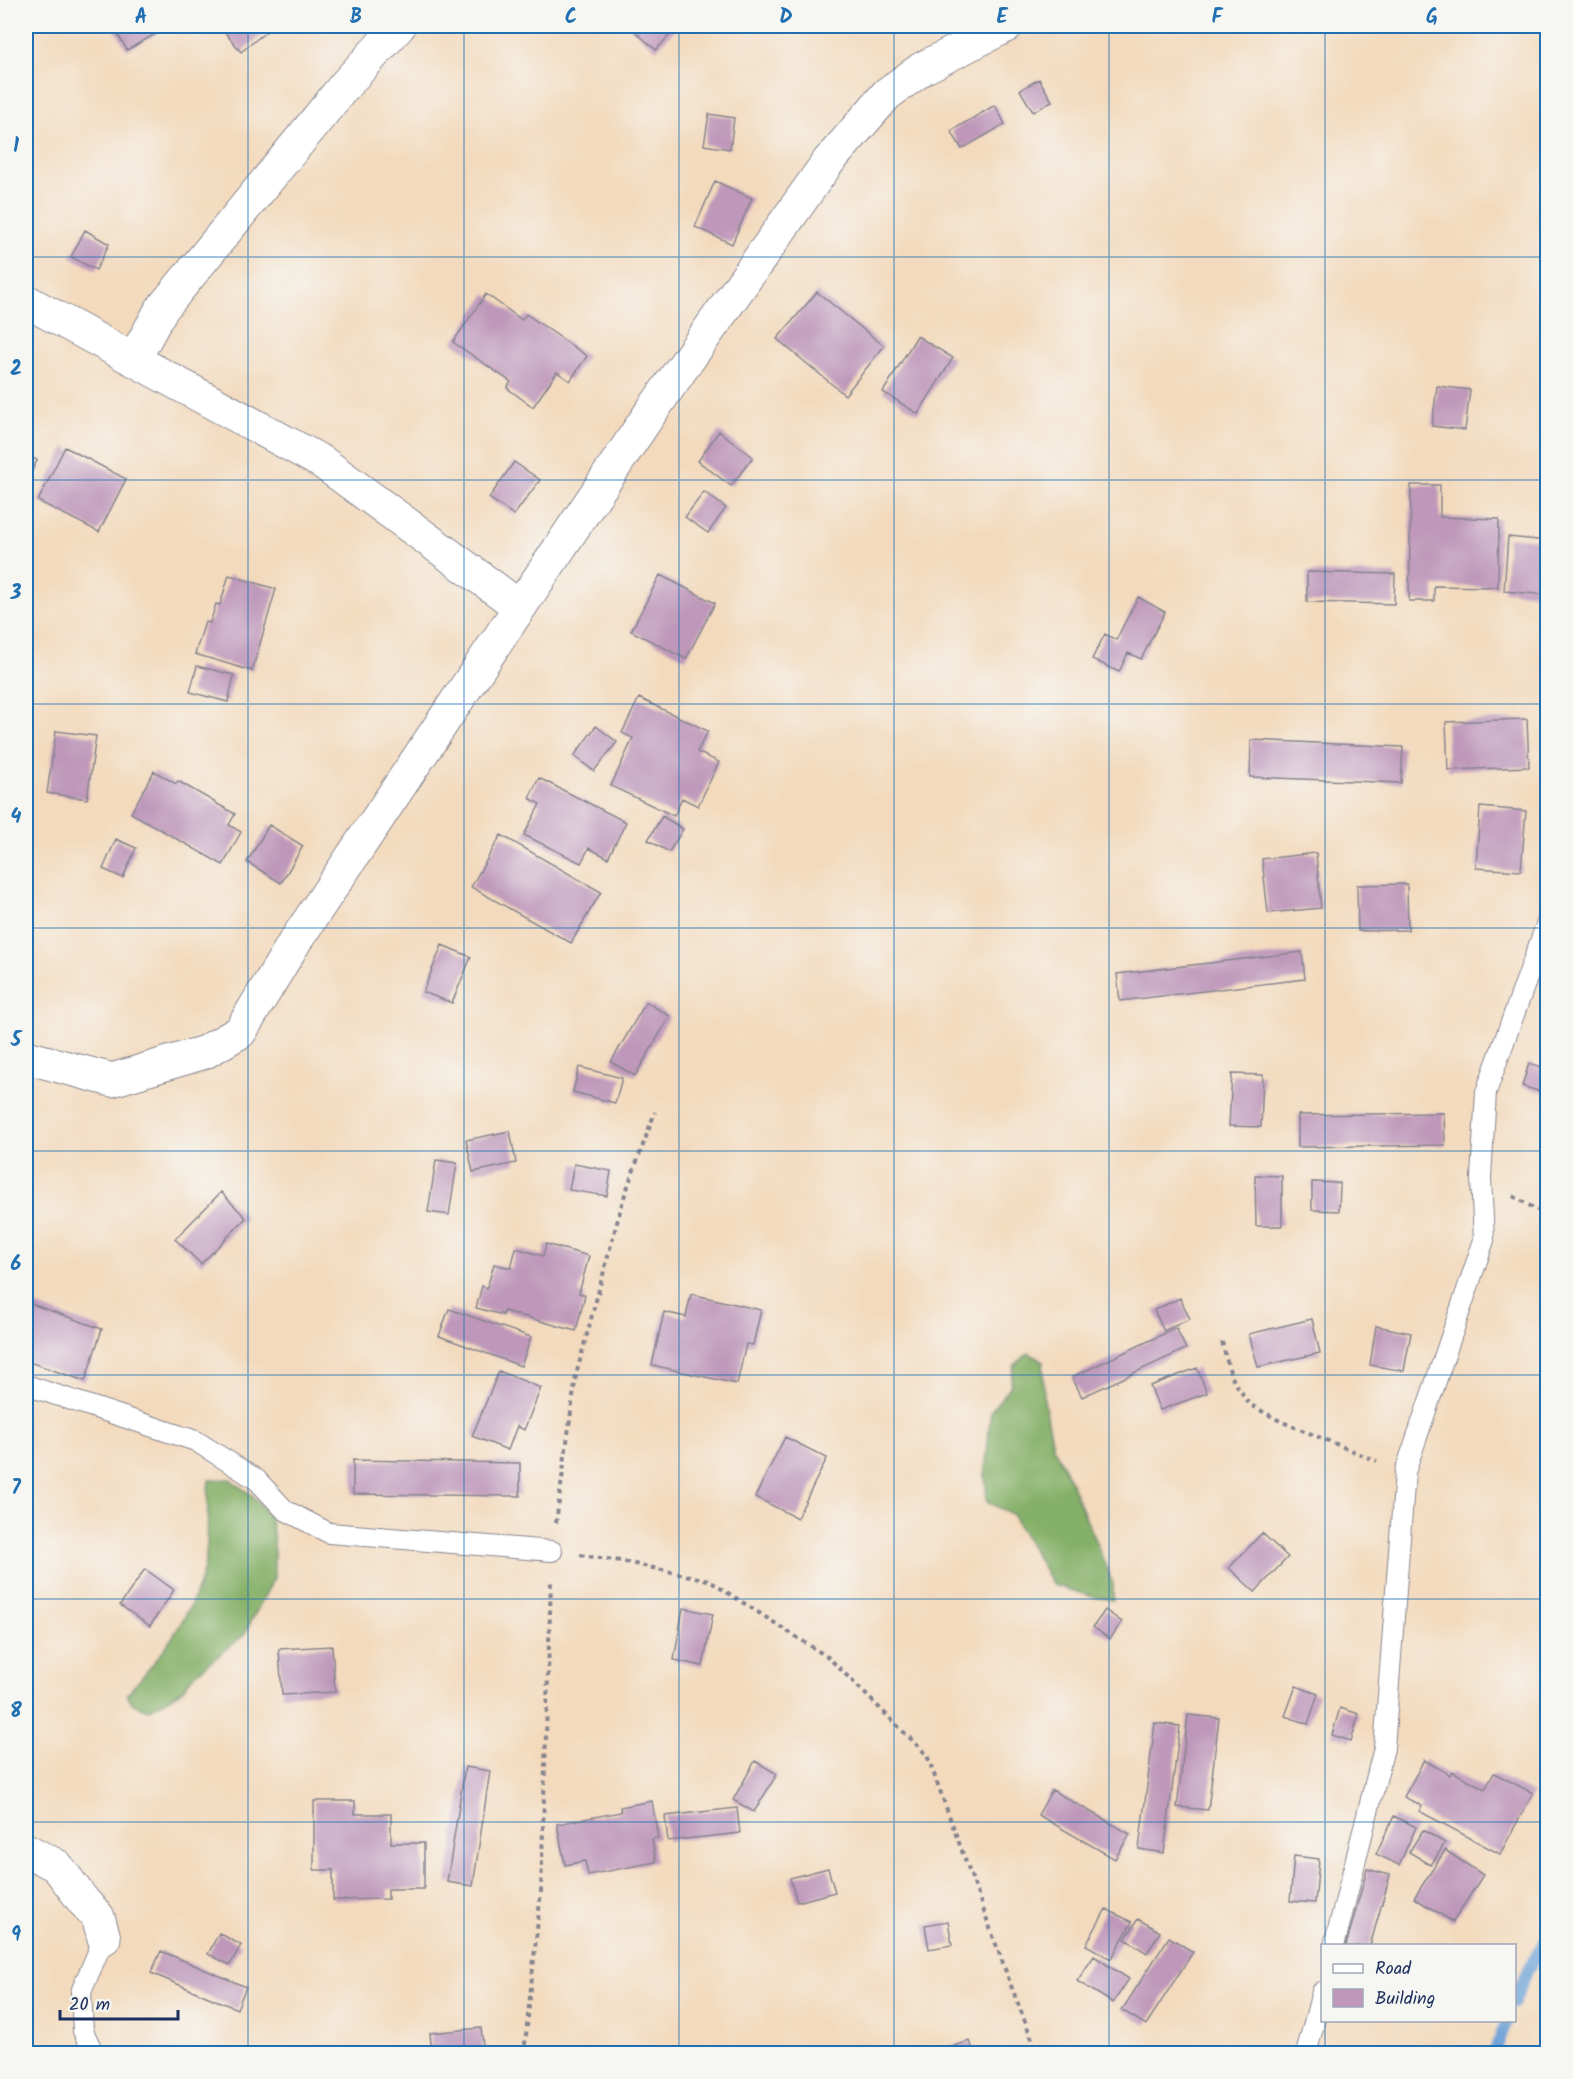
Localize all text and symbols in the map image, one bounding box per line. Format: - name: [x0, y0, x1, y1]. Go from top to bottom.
- text: A: [135, 2, 147, 34]
- text: B: [350, 2, 362, 34]
- text: C: [565, 2, 577, 34]
- text: D: [779, 2, 793, 34]
- text: E: [996, 2, 1008, 34]
- text: F: [1212, 2, 1224, 34]
- text: G: [1426, 2, 1438, 34]
- text: 1: [13, 131, 19, 163]
- text: 2: [10, 354, 22, 386]
- text: 3: [10, 578, 22, 610]
- text: 4: [11, 802, 22, 834]
- text: 5: [10, 1025, 23, 1057]
- text: 6: [11, 1249, 22, 1281]
- text: 7: [11, 1473, 21, 1505]
- text: 8: [10, 1696, 22, 1728]
- text: 9: [11, 1920, 21, 1952]
- legend: [1321, 1944, 1516, 2022]
- text: Road: [1375, 1955, 1412, 1984]
- scale bar: [60, 1983, 178, 2021]
- text: Building: [1375, 1985, 1435, 2014]
- text: 20 m: [69, 1991, 110, 2020]

